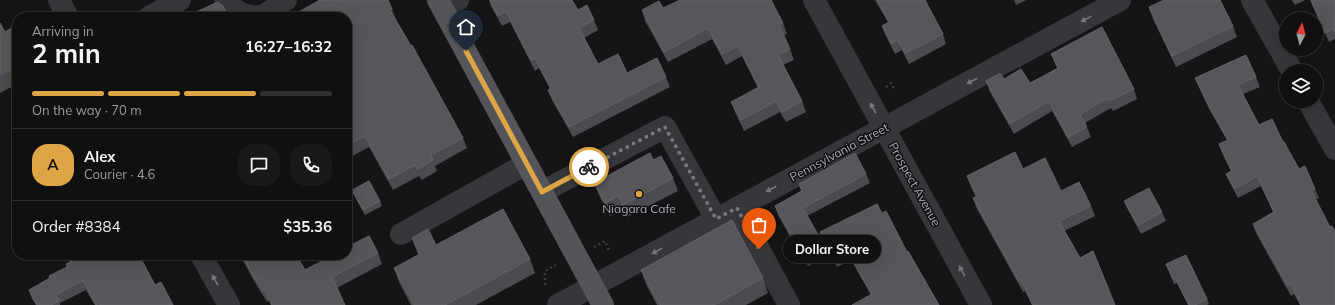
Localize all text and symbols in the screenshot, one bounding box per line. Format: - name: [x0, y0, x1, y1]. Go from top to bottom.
- pin: [449, 10, 483, 51]
- north arrow: [1279, 12, 1323, 56]
- map controls: [1279, 12, 1323, 108]
- one-way arrow: [1080, 15, 1092, 22]
- icon: home: [455, 16, 477, 38]
- text: Arriving in: [32, 23, 94, 39]
- text: 2 min: [32, 37, 101, 70]
- text: 16:27–16:32: [245, 37, 332, 56]
- button: layers: [1279, 64, 1323, 108]
- one-way arrow: [966, 77, 977, 84]
- text: On the way · 70 m: [32, 102, 142, 118]
- one-way arrow: [870, 102, 876, 114]
- street label: Pennsylvania Street: [787, 120, 891, 184]
- street label: Prospect Avenue: [886, 139, 944, 229]
- button: chat: [238, 144, 280, 186]
- button: phone: [290, 144, 332, 186]
- text: Alex: [84, 147, 116, 166]
- courier: [569, 147, 609, 187]
- text: A: [47, 155, 59, 174]
- icon: bike: [578, 156, 600, 178]
- text: Courier · 4.6: [84, 166, 155, 182]
- one-way arrow: [765, 186, 777, 193]
- marker: Niagara Cafe: [634, 189, 644, 199]
- place label: Niagara Cafe: [602, 201, 676, 216]
- pin: [742, 208, 776, 249]
- icon: bag: [748, 214, 770, 236]
- text: Order #8384: [32, 217, 120, 236]
- text: $35.36: [283, 217, 332, 236]
- callout: Dollar Store: [783, 235, 881, 263]
- text: Dollar Store: [795, 241, 869, 257]
- one-way arrow: [651, 248, 663, 254]
- one-way arrow: [959, 265, 966, 277]
- one-way arrow: [212, 274, 218, 286]

